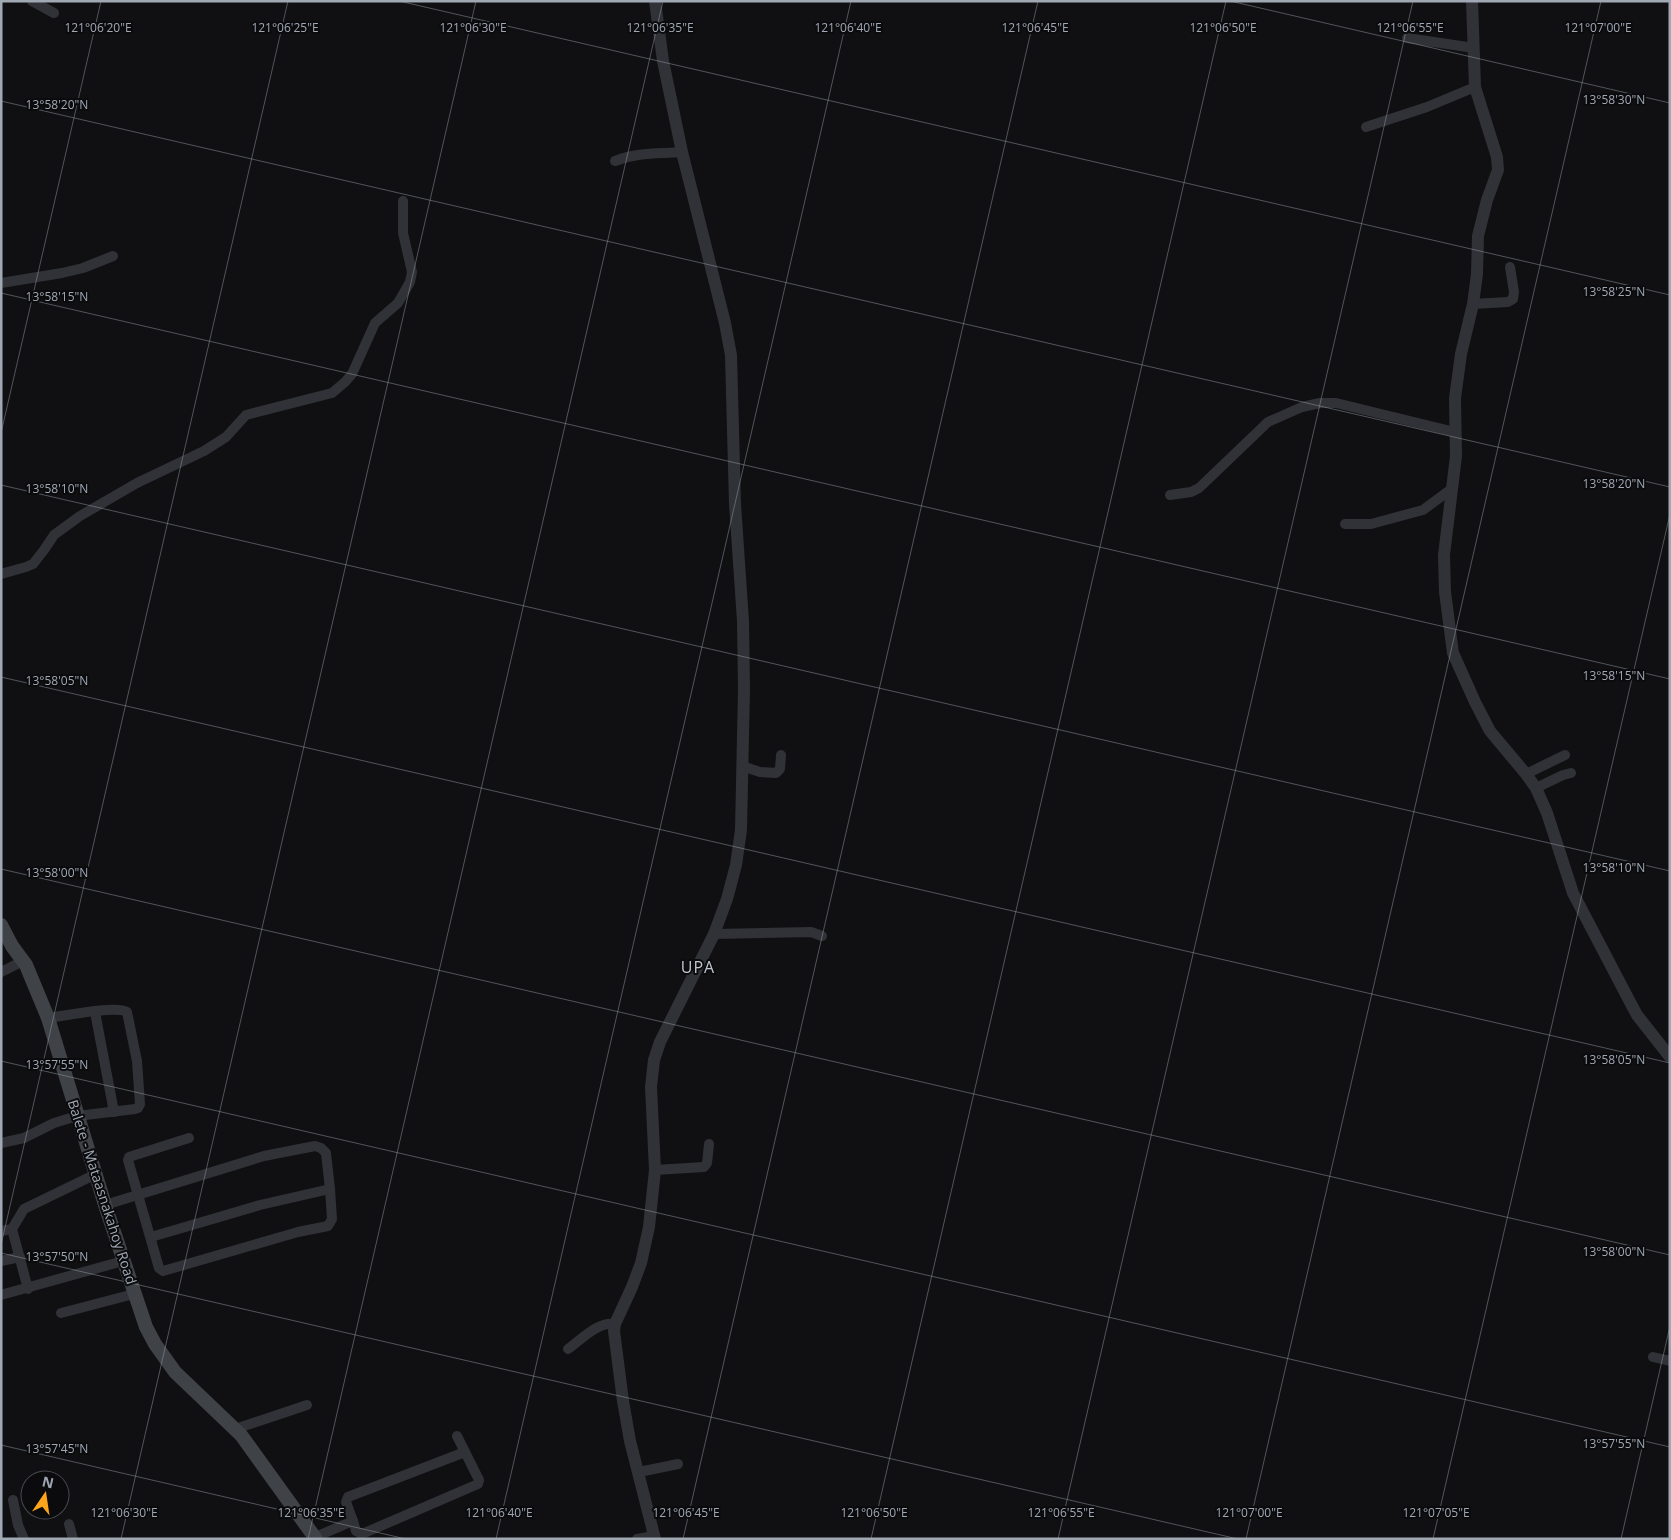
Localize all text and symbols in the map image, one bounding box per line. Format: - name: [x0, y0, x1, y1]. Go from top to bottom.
- text: 121°06'20"E: [64, 19, 132, 36]
- text: 121°06'25"E: [251, 19, 319, 36]
- text: 121°06'30"E: [439, 19, 507, 36]
- text: 121°06'35"E: [626, 19, 694, 36]
- text: 121°06'40"E: [814, 19, 882, 36]
- text: 121°06'45"E: [1001, 19, 1069, 36]
- text: 121°06'50"E: [1189, 19, 1257, 36]
- text: 121°06'55"E: [1376, 19, 1444, 36]
- text: 121°07'00"E: [1564, 19, 1632, 36]
- text: 13°58'30"N: [1583, 91, 1645, 108]
- text: 13°58'20"N: [26, 96, 88, 113]
- text: 13°58'25"N: [1583, 283, 1645, 300]
- text: 13°58'15"N: [26, 288, 88, 305]
- text: 13°58'20"N: [1583, 475, 1645, 492]
- text: 13°58'10"N: [26, 480, 88, 497]
- text: 13°58'15"N: [1583, 667, 1645, 684]
- text: 13°58'05"N: [26, 672, 88, 689]
- text: 13°58'10"N: [1583, 859, 1645, 876]
- text: 13°58'00"N: [26, 864, 88, 881]
- district label: UPA: [681, 956, 715, 978]
- text: 13°58'05"N: [1583, 1051, 1645, 1068]
- text: 13°57'55"N: [26, 1056, 88, 1073]
- street label: Balete - Mataasnakahoy Road: [64, 1097, 141, 1287]
- text: 13°58'00"N: [1583, 1243, 1645, 1260]
- text: 13°57'50"N: [26, 1248, 88, 1265]
- text: 13°57'55"N: [1583, 1435, 1645, 1452]
- text: 13°57'45"N: [26, 1440, 88, 1457]
- north arrow: [20, 1470, 70, 1520]
- text: N: [40, 1471, 56, 1492]
- text: 121°06'30"E: [90, 1504, 158, 1521]
- text: 121°06'35"E: [277, 1504, 345, 1521]
- text: 121°06'40"E: [465, 1504, 533, 1521]
- text: 121°06'45"E: [652, 1504, 720, 1521]
- text: 121°06'50"E: [840, 1504, 908, 1521]
- text: 121°06'55"E: [1027, 1504, 1095, 1521]
- text: 121°07'00"E: [1215, 1504, 1283, 1521]
- text: 121°07'05"E: [1402, 1504, 1470, 1521]

